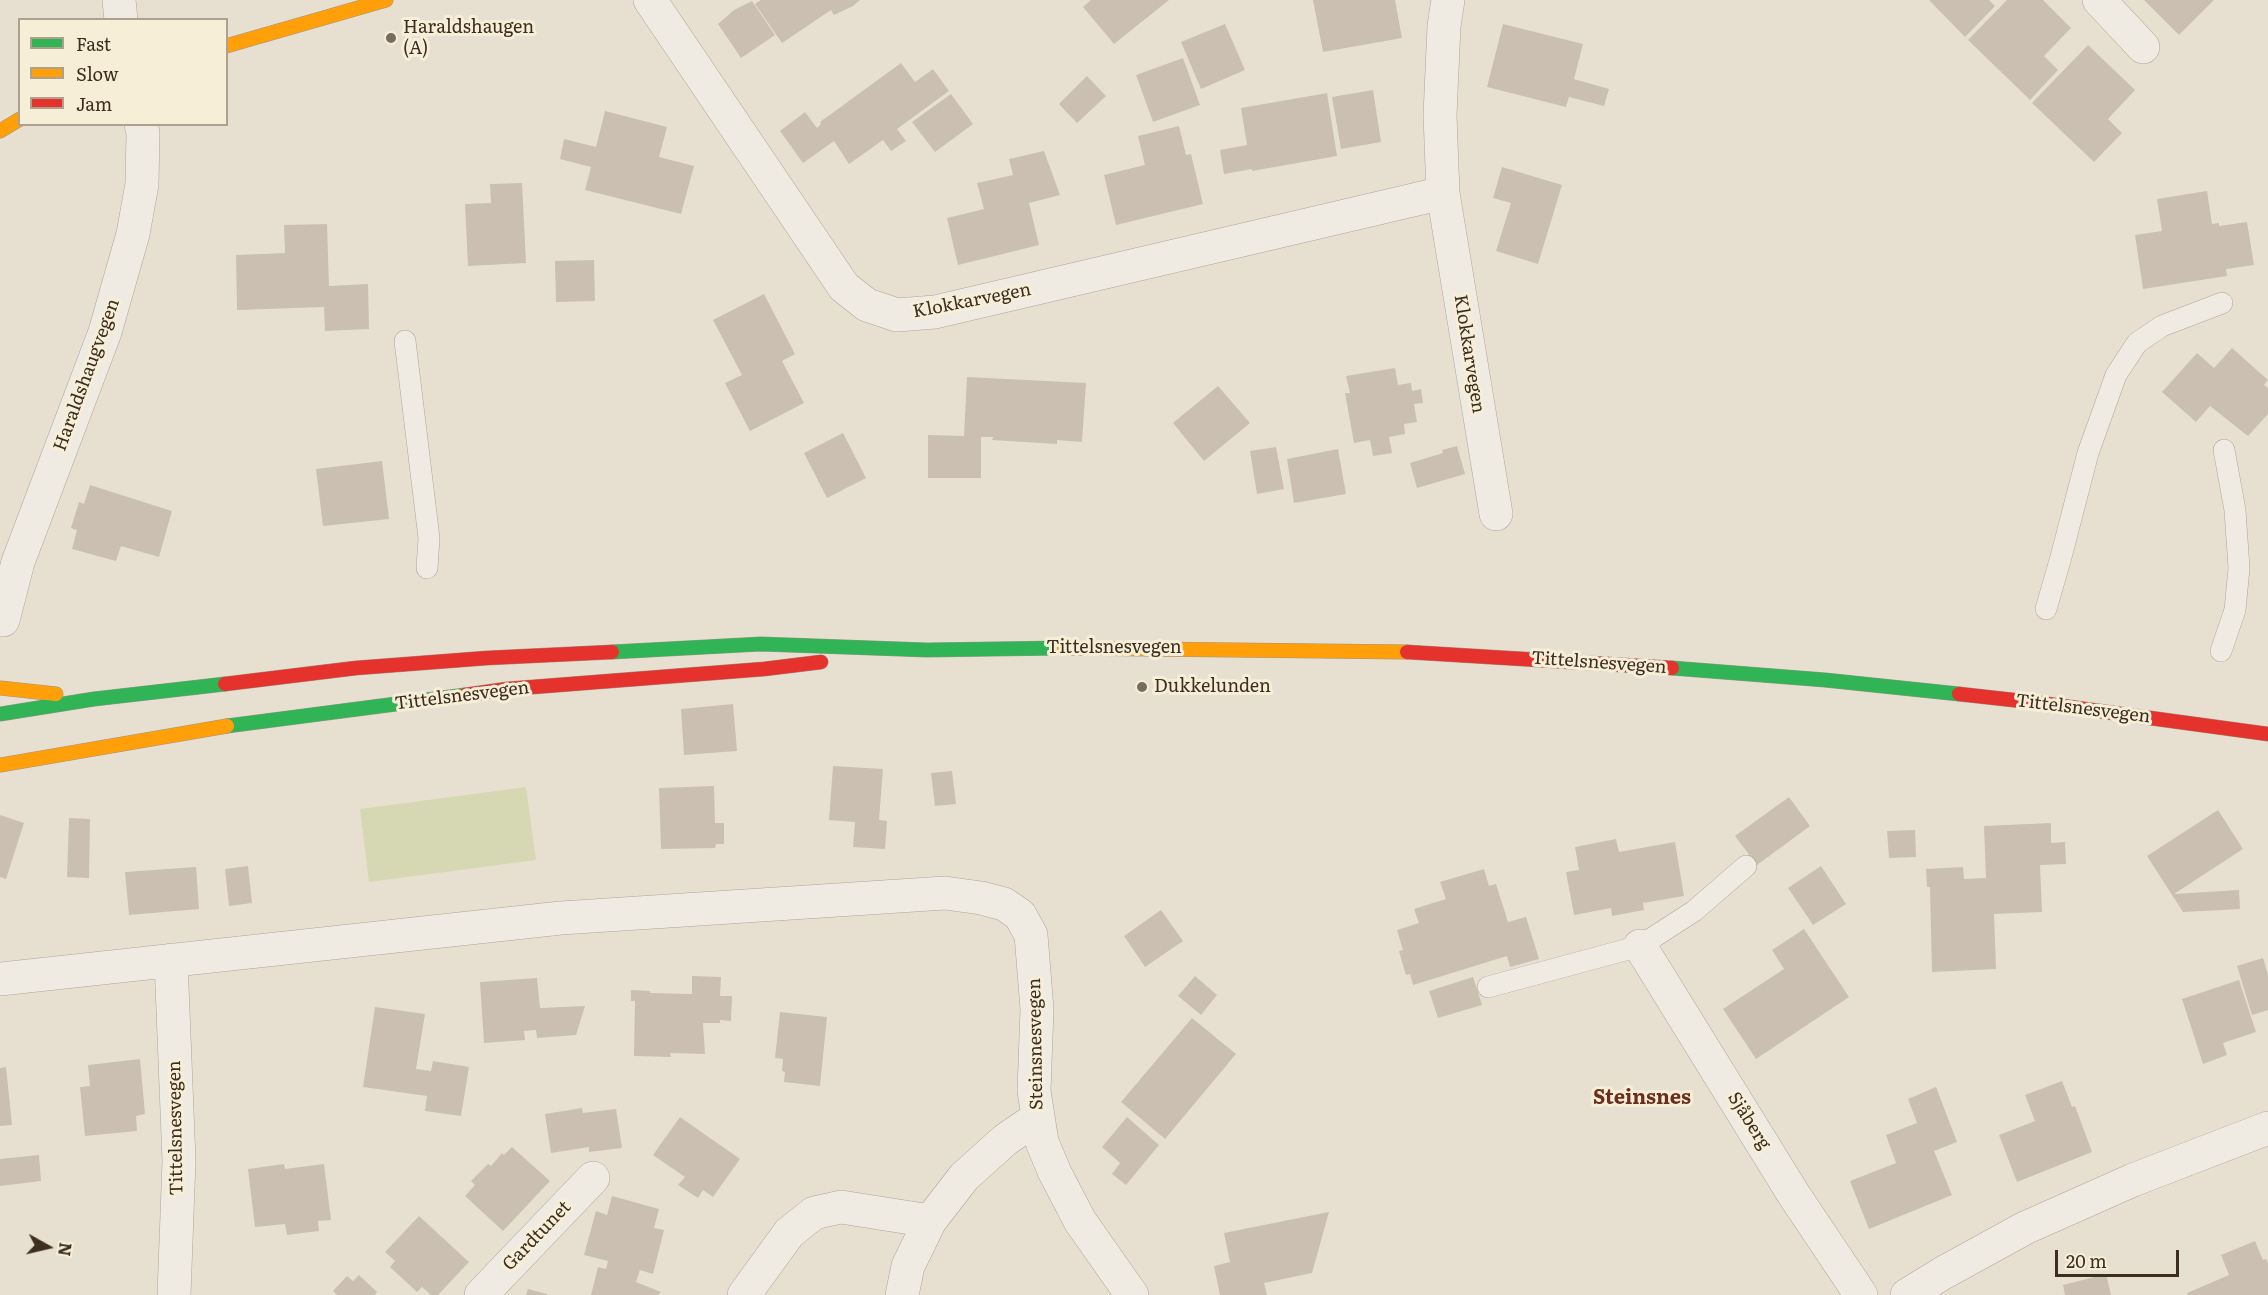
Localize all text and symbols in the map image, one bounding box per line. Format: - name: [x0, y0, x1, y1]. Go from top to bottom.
- place label: Haraldshaugen (A): [403, 17, 534, 60]
- legend: [18, 18, 228, 126]
- text: Fast: [76, 30, 111, 57]
- marker: Haraldshaugen (A): [384, 31, 398, 45]
- text: Slow: [76, 60, 118, 87]
- text: Jam: [76, 90, 112, 117]
- street label: Klokkarvegen: [911, 279, 1033, 323]
- street label: Klokkarvegen: [1449, 293, 1489, 415]
- street label: Haraldshaugvegen: [49, 296, 125, 454]
- street label: Tittelsnesvegen: [1046, 637, 1182, 659]
- street label: Tittelsnesvegen: [1531, 648, 1667, 678]
- place label: Dukkelunden: [1154, 676, 1271, 698]
- street label: Tittelsnesvegen: [393, 677, 531, 715]
- marker: Dukkelunden: [1135, 680, 1149, 694]
- street label: Tittelsnesvegen: [2014, 690, 2152, 728]
- street label: Steinsnesvegen: [1024, 978, 1048, 1110]
- street label: Tittelsnesvegen: [164, 1060, 188, 1196]
- district label: Steinsnes: [1593, 1086, 1691, 1110]
- street label: Sjåberg: [1723, 1088, 1775, 1154]
- street label: Gardtunet: [498, 1197, 576, 1275]
- north arrow: [18, 1217, 78, 1277]
- scale bar: [2058, 1238, 2182, 1276]
- text: N: [53, 1241, 79, 1258]
- text: 20 m: [2066, 1247, 2107, 1274]

